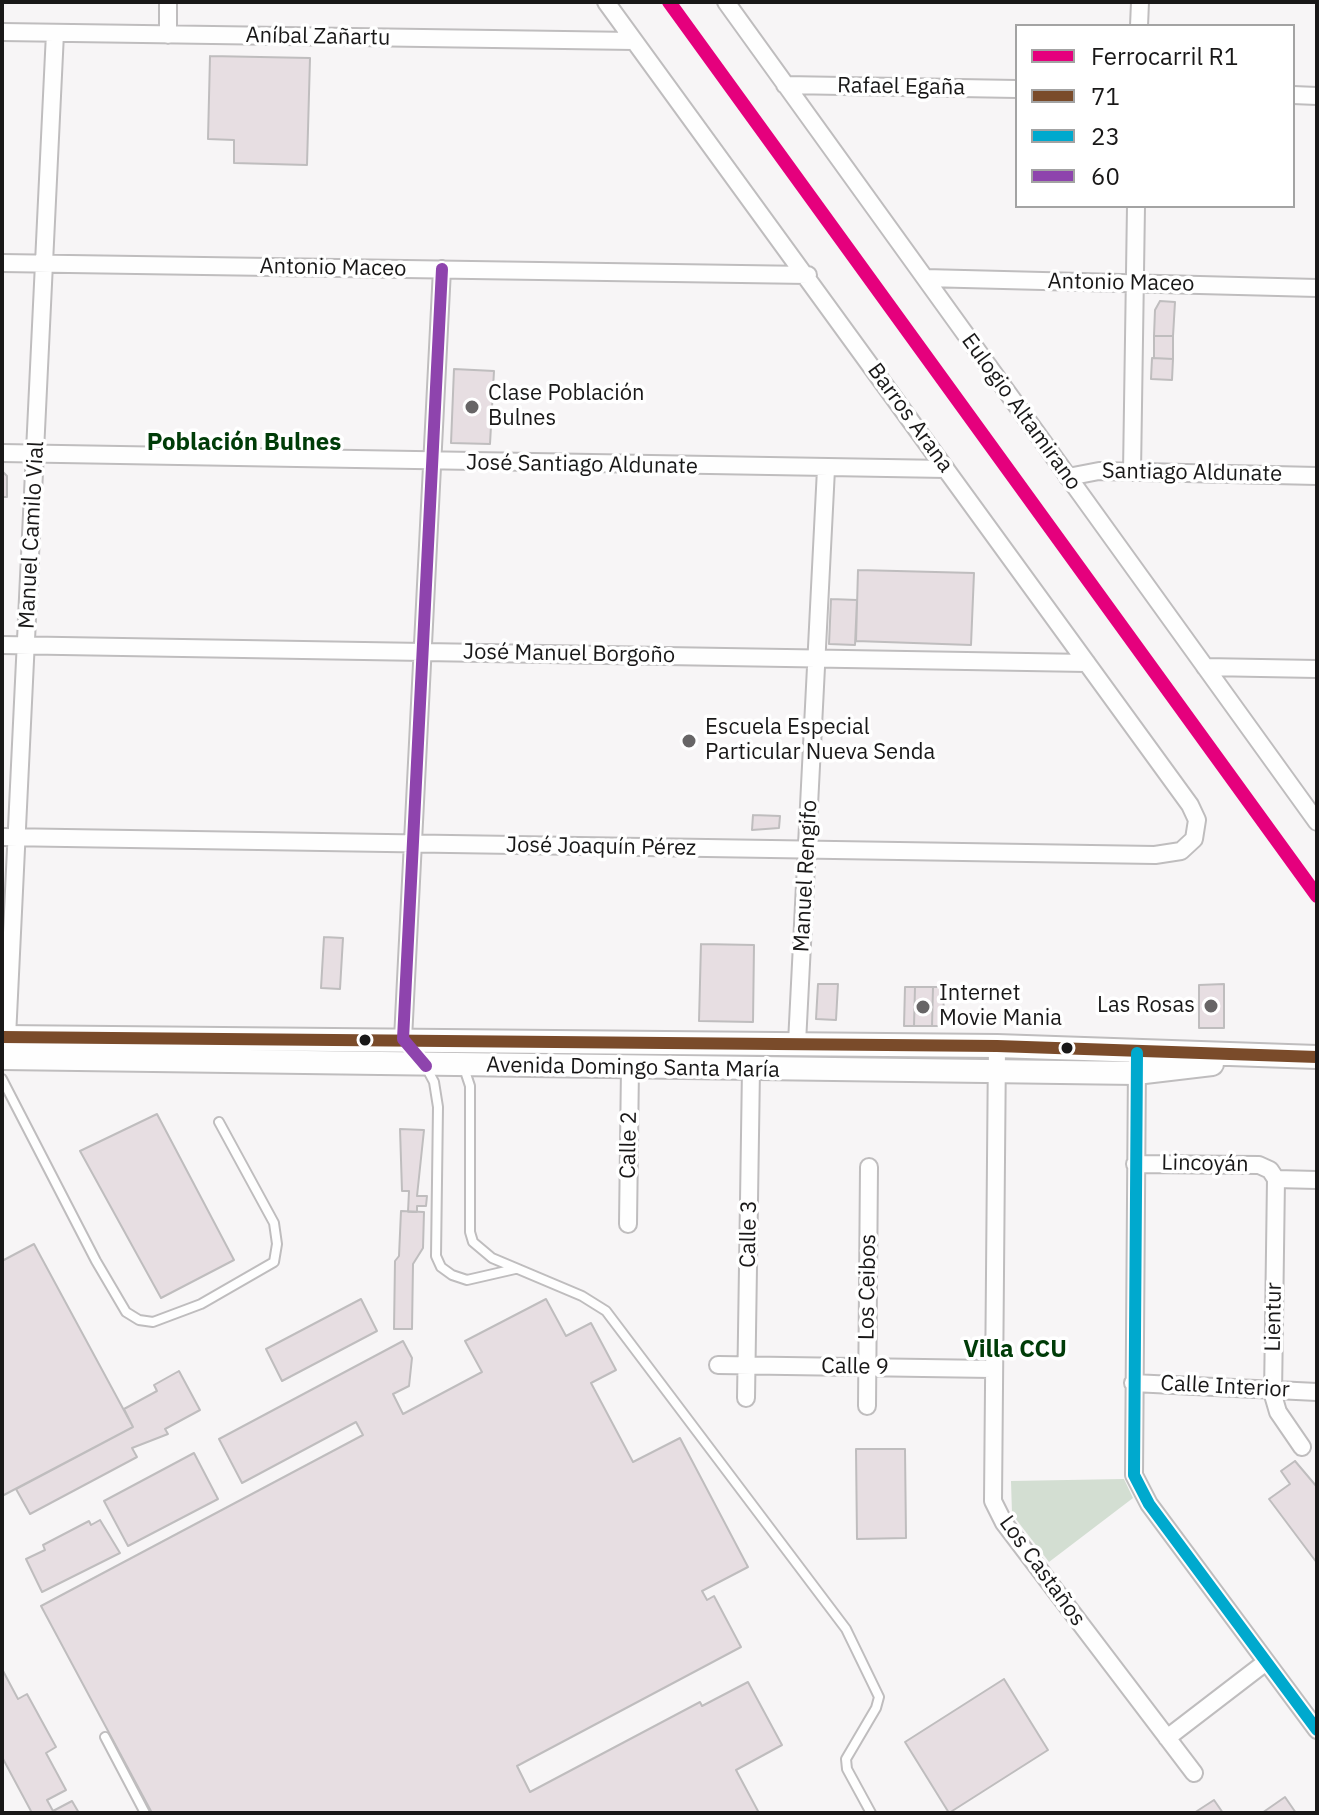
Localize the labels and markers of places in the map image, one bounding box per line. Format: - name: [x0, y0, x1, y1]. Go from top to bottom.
- place label: Clase Población Bulnes: [488, 381, 644, 432]
- marker: Clase Población Bulnes: [463, 398, 481, 416]
- place label: Escuela Especial Particular Nueva Senda: [705, 715, 935, 766]
- marker: Escuela Especial Particular Nueva Senda: [680, 732, 698, 750]
- place label: Internet Movie Mania: [939, 981, 1062, 1032]
- place label: Las Rosas: [1097, 993, 1195, 1019]
- marker: Las Rosas: [1202, 997, 1220, 1015]
- marker: Internet Movie Mania: [914, 998, 932, 1016]
- unlabelled marker: [357, 1032, 373, 1048]
- unlabelled marker: [1059, 1040, 1075, 1056]

